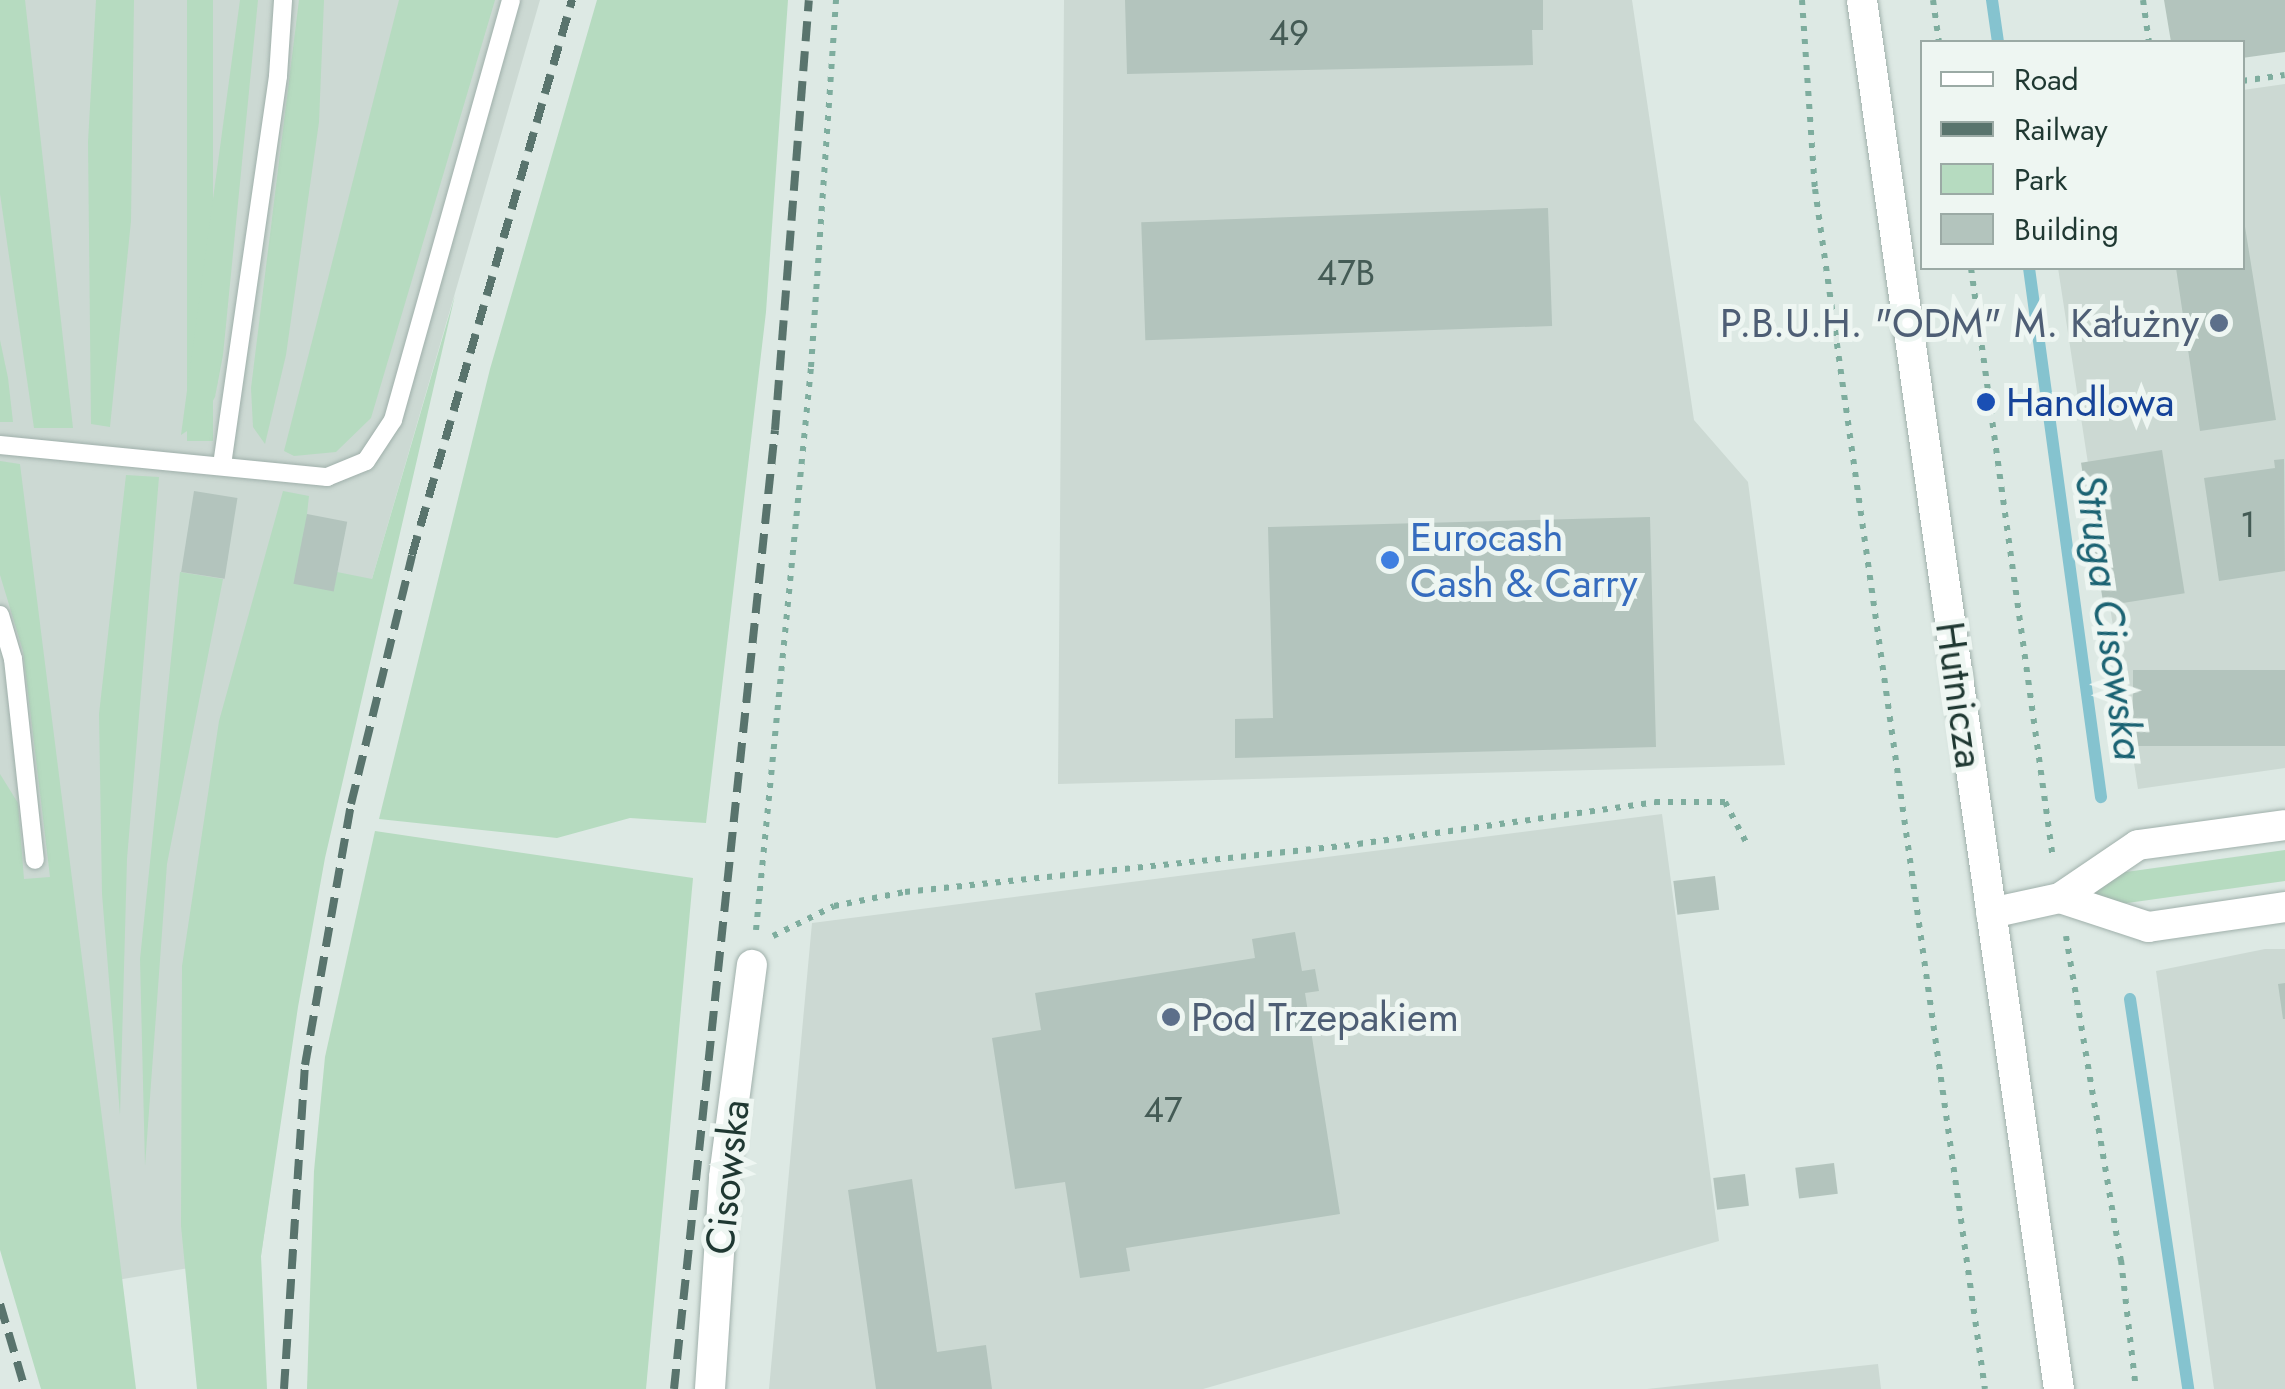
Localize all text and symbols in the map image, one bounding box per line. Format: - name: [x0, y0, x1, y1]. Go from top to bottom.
- house number: 49: [1269, 12, 1309, 54]
- legend: [1920, 40, 2245, 270]
- text: Road: [2014, 58, 2079, 101]
- text: Railway: [2014, 108, 2108, 151]
- text: Park: [2014, 158, 2067, 201]
- text: Building: [2014, 208, 2119, 251]
- house number: 47B: [1317, 252, 1375, 294]
- place label: P.B.U.H. "ODM" M. Kałużny: [1720, 299, 2199, 347]
- marker: P.B.U.H. "ODM" M. Kałużny: [2208, 312, 2230, 334]
- place label: Handlowa: [2006, 378, 2175, 426]
- marker: Handlowa: [1975, 391, 1997, 413]
- water label: Struga Cisowska: [2064, 471, 2154, 763]
- house number: 1: [2240, 504, 2256, 546]
- place label: Eurocash Cash & Carry: [1410, 513, 1638, 607]
- marker: Eurocash Cash & Carry: [1379, 549, 1401, 571]
- street label: Hutnicza: [1926, 619, 1994, 771]
- place label: Pod Trzepakiem: [1191, 993, 1459, 1041]
- marker: Pod Trzepakiem: [1160, 1006, 1182, 1028]
- house number: 47: [1144, 1089, 1182, 1131]
- street label: Cisowska: [695, 1097, 759, 1257]

